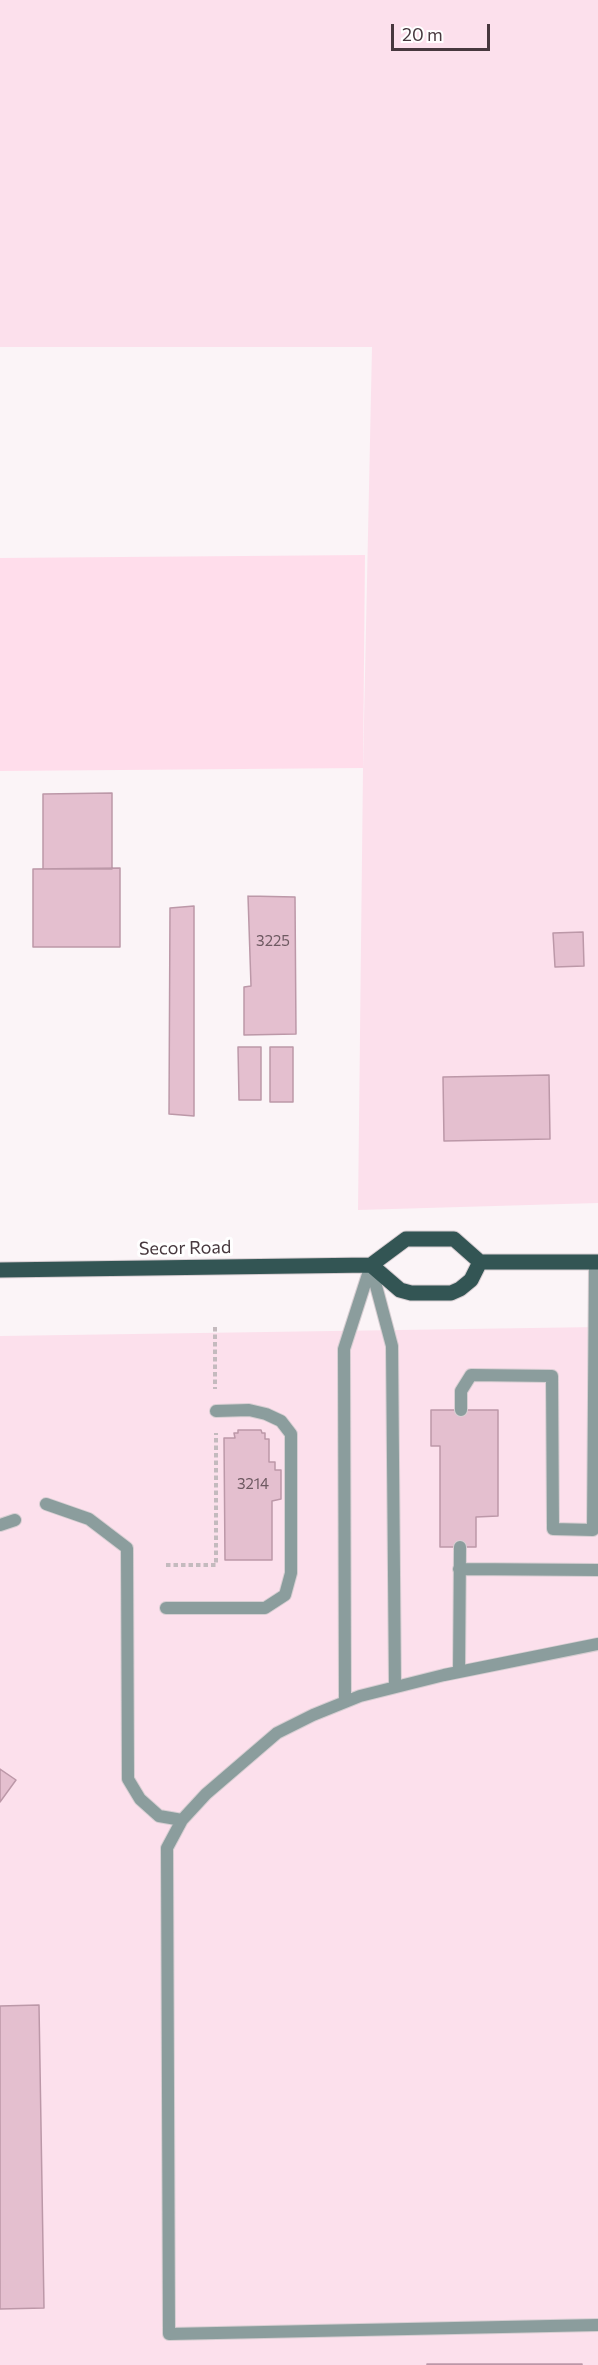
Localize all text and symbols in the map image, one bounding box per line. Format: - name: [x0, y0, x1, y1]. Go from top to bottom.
- scale bar: [394, 12, 493, 50]
- text: 20 m: [402, 23, 443, 45]
- house number: 3225: [256, 932, 290, 950]
- street label: Secor Road: [139, 1236, 231, 1260]
- house number: 3214: [237, 1475, 269, 1493]

